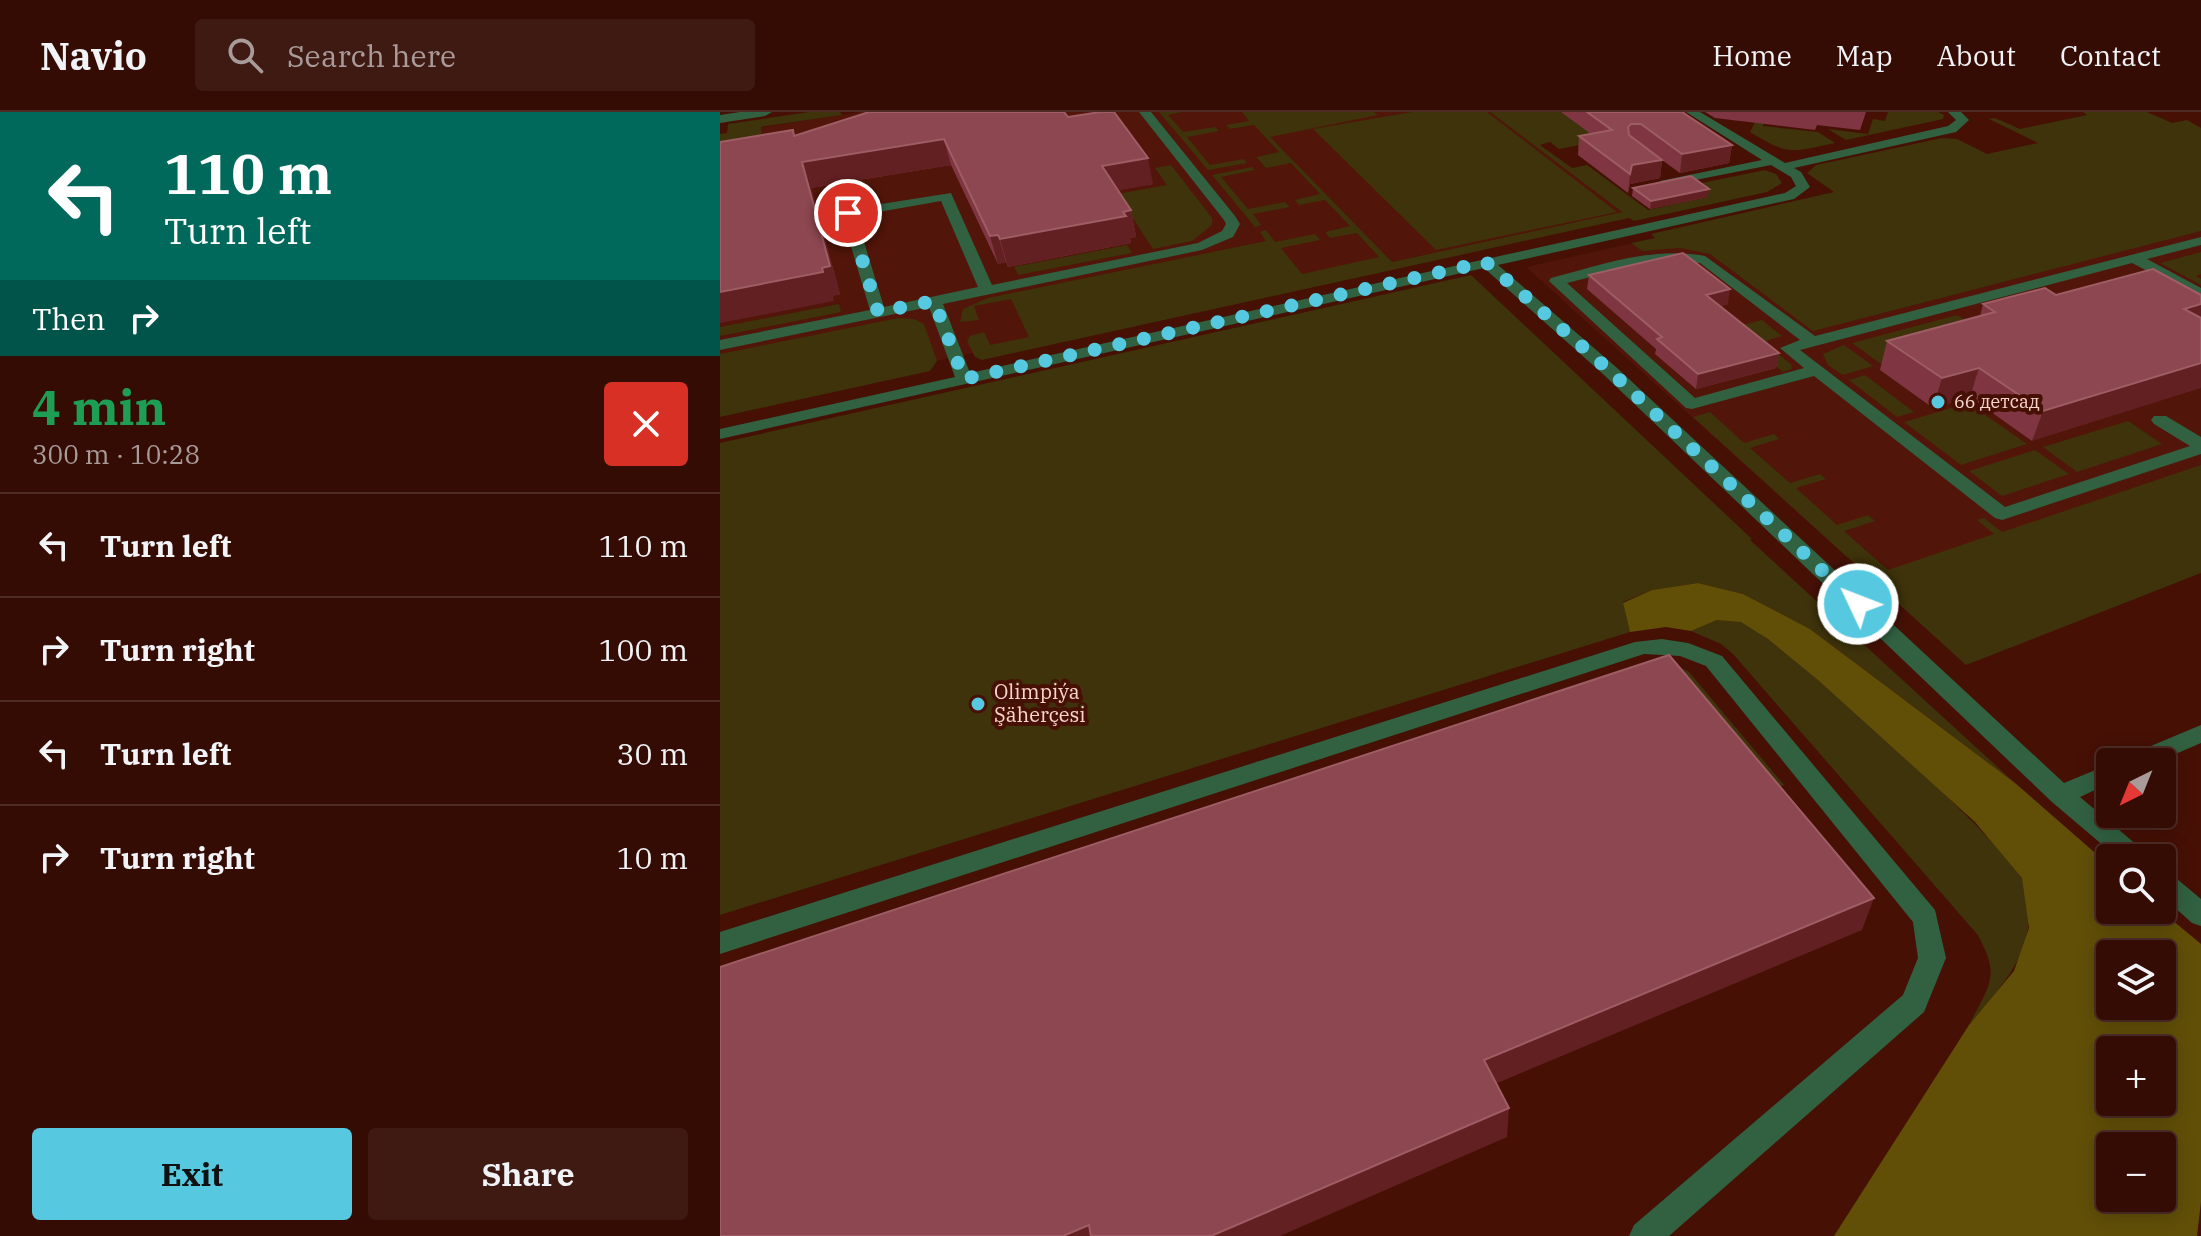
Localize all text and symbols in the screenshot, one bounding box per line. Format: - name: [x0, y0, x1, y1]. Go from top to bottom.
- search box: [195, 19, 755, 91]
- text: Navio: [40, 31, 147, 80]
- icon: search: [223, 33, 267, 77]
- text: Search here: [287, 36, 456, 75]
- text: Home: [1712, 37, 1792, 74]
- text: Map: [1836, 37, 1893, 74]
- text: About: [1937, 37, 2016, 74]
- text: Contact: [2060, 37, 2161, 74]
- text: 110 m: [164, 137, 332, 209]
- icon: left: [32, 144, 136, 248]
- pin: [814, 179, 882, 247]
- icon: arrive: [826, 191, 870, 235]
- text: Turn left: [164, 207, 311, 254]
- icon: right: [122, 296, 166, 340]
- text: Then: [32, 299, 106, 338]
- text: 4 min: [32, 376, 166, 438]
- button: close: [604, 382, 688, 466]
- place label: 66 детсад: [1954, 390, 2040, 413]
- marker: 66 детсад: [1929, 393, 1947, 411]
- text: 300 m · 10:28: [32, 437, 200, 471]
- icon: left: [32, 523, 76, 567]
- text: Turn left: [100, 526, 232, 565]
- text: 110 m: [598, 526, 688, 565]
- position arrow: [1816, 562, 1900, 646]
- icon: right: [32, 627, 76, 671]
- text: Turn right: [100, 630, 255, 669]
- text: 100 m: [598, 630, 688, 669]
- place label: Olimpiýa Şäherçesi: [994, 678, 1086, 728]
- marker: Olimpiýa Şäherçesi: [969, 695, 987, 713]
- icon: left: [32, 731, 76, 775]
- text: Turn left: [100, 734, 232, 773]
- text: 30 m: [616, 734, 688, 773]
- north arrow: [2096, 748, 2176, 828]
- map controls: [2096, 748, 2176, 1212]
- icon: right: [32, 835, 76, 879]
- text: Turn right: [100, 838, 255, 877]
- text: 10 m: [616, 838, 688, 877]
- button: search: [2096, 844, 2176, 924]
- button: layers: [2096, 940, 2176, 1020]
- button: +: [2096, 1036, 2176, 1116]
- button: Exit: [32, 1128, 352, 1220]
- button: Share: [368, 1128, 688, 1220]
- button: −: [2096, 1132, 2176, 1212]

